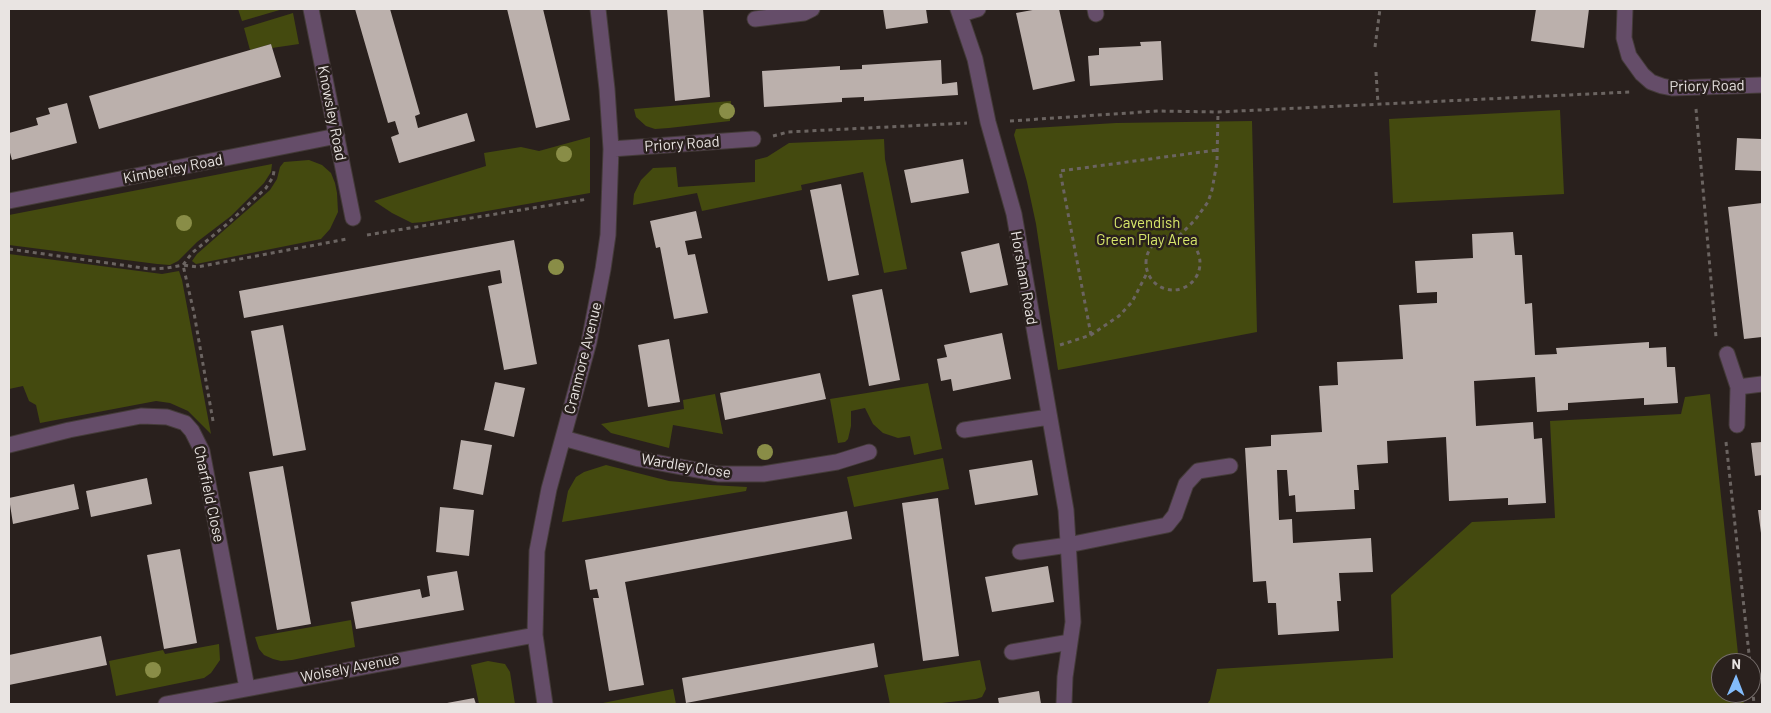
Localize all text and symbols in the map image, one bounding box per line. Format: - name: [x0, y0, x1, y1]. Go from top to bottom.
- street label: Knowsley Road: [314, 64, 350, 162]
- street label: Priory Road: [1669, 76, 1745, 96]
- street label: Priory Road: [644, 132, 720, 156]
- street label: Kimberley Road: [122, 151, 224, 187]
- park label: Cavendish Green Play Area: [1096, 214, 1198, 249]
- street label: Horsham Road: [1007, 230, 1041, 326]
- street label: Cranmore Avenue: [560, 300, 606, 416]
- street label: Charfield Close: [190, 444, 228, 544]
- street label: Wardley Close: [640, 450, 732, 482]
- street label: Wolsely Avenue: [299, 650, 401, 686]
- north arrow: [1711, 653, 1761, 703]
- text: N: [1731, 655, 1741, 672]

